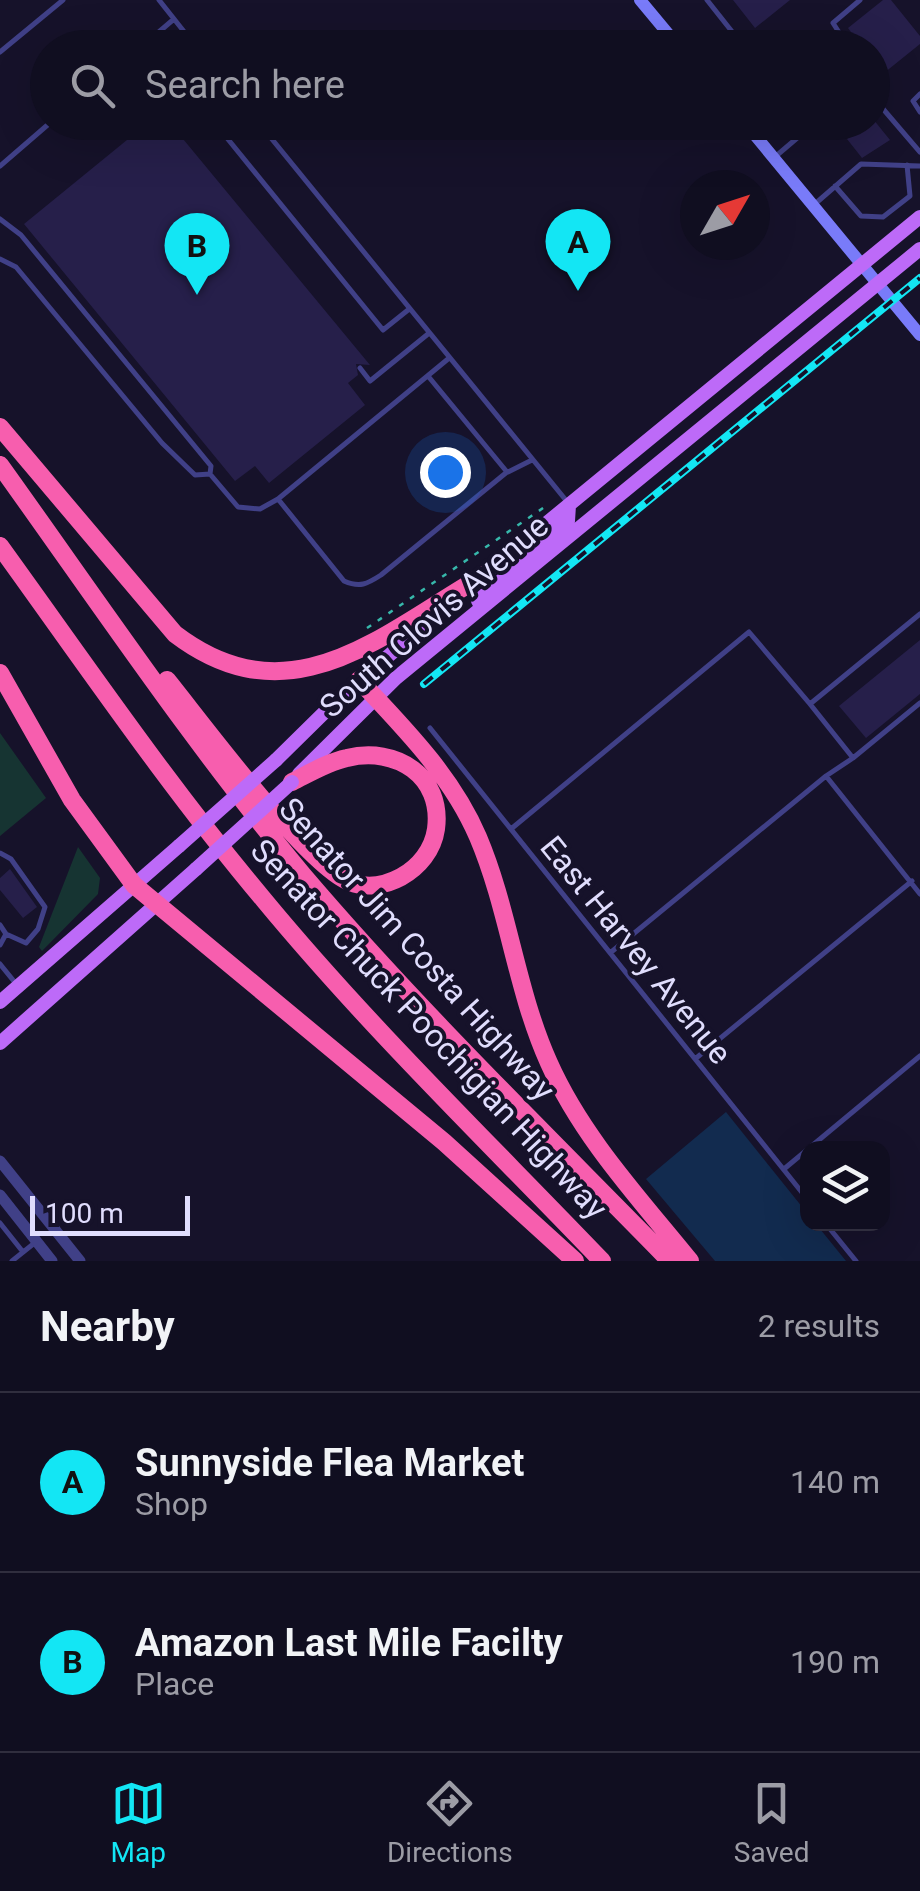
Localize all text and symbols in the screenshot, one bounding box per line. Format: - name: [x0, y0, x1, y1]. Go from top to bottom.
- search box: [30, 30, 890, 140]
- icon: search: [65, 58, 120, 113]
- text: Search here: [145, 63, 345, 107]
- north arrow: [680, 170, 770, 260]
- pin: A: [546, 208, 610, 291]
- pin: B: [164, 212, 230, 295]
- your location: [420, 447, 471, 498]
- street label: South Clovis Avenue: [312, 507, 556, 725]
- street label: Senator Jim Costa Highway: [271, 790, 563, 1108]
- street label: East Harvey Avenue: [533, 829, 739, 1071]
- street label: Senator Chuck Poochigian Highway: [243, 831, 615, 1227]
- map controls: [800, 1141, 890, 1231]
- button: layers: [800, 1141, 890, 1231]
- scale bar: [30, 1191, 190, 1236]
- text: 100 m: [45, 1197, 124, 1230]
- text: Nearby: [40, 1302, 175, 1351]
- text: 2 results: [758, 1307, 880, 1345]
- text: Sunnyside Flea Market: [135, 1441, 524, 1485]
- text: A: [62, 1463, 83, 1501]
- text: 140 m: [790, 1463, 880, 1501]
- text: Shop: [135, 1485, 208, 1523]
- text: Amazon Last Mile Facilty: [135, 1621, 563, 1665]
- text: B: [62, 1643, 83, 1681]
- text: 190 m: [790, 1643, 880, 1681]
- text: Place: [135, 1665, 214, 1703]
- tab: Map: [111, 1776, 166, 1869]
- tab: Directions: [387, 1776, 513, 1869]
- tab: Saved: [734, 1776, 809, 1869]

